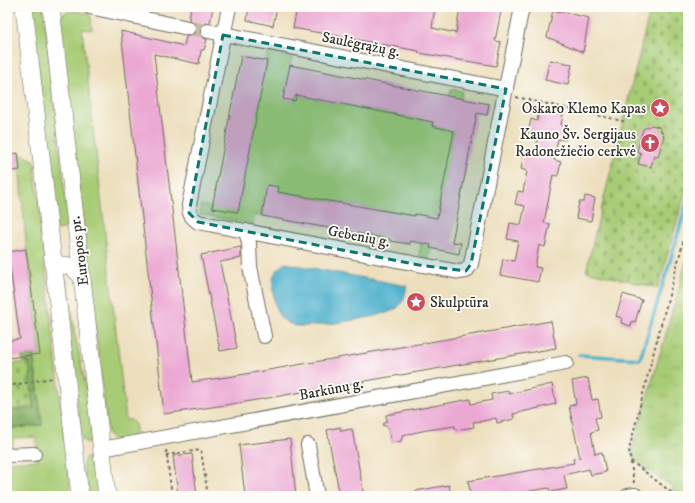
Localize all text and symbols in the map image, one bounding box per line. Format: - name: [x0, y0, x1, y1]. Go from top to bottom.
- street label: Saulėgrąžų g.: [320, 28, 402, 61]
- place icon: Oskaro Klemo Kapas: [649, 97, 671, 119]
- place label: Oskaro Klemo Kapas: [522, 99, 646, 118]
- place label: Kauno Šv. Sergijaus Radonežiečio cerkvė: [515, 124, 636, 161]
- church icon: Kauno Šv. Sergijaus Radonežiečio cerkvė: [639, 132, 661, 154]
- street label: Europos pr.: [66, 215, 93, 287]
- street label: Gebenių g.: [326, 221, 392, 252]
- place icon: Skulptūra: [405, 291, 427, 313]
- place label: Skulptūra: [430, 293, 489, 312]
- street label: Barkūnų g.: [297, 374, 365, 405]

